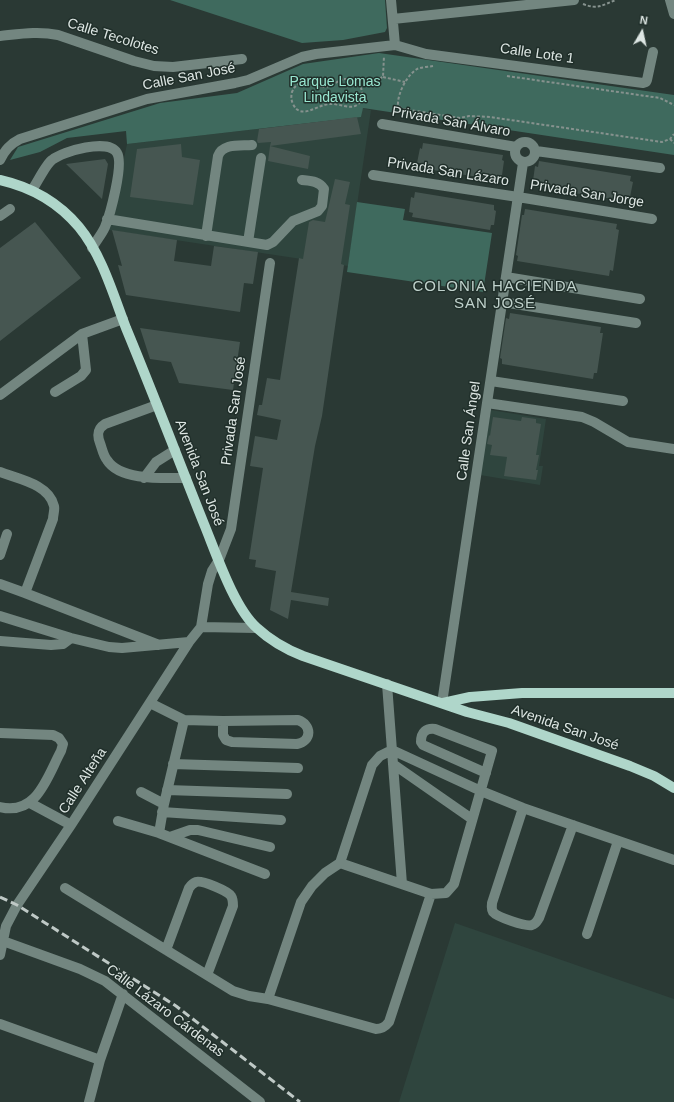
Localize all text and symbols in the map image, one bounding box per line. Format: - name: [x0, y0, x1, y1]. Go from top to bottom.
- north arrow: [622, 12, 662, 52]
- text: N: [639, 14, 649, 27]
- street label: Calle Tecolotes: [65, 15, 161, 59]
- street label: Calle Lote 1: [499, 40, 575, 68]
- street label: Calle San José: [141, 60, 237, 94]
- park label: Parque Lomas Lindavista: [289, 74, 381, 106]
- street label: Privada San Álvaro: [391, 103, 511, 141]
- street label: Privada San Lázaro: [386, 154, 510, 190]
- street label: Privada San Jorge: [529, 177, 645, 211]
- district label: COLONIA HACIENDA SAN JOSÉ: [412, 278, 578, 313]
- street label: Privada San José: [218, 355, 250, 467]
- street label: Calle San Ángel: [454, 380, 484, 482]
- street label: Avenida San José: [171, 417, 227, 529]
- street label: Avenida San José: [509, 702, 621, 754]
- street label: Calle Alteña: [55, 745, 111, 817]
- street label: Calle Lázaro Cárdenas: [103, 961, 227, 1061]

